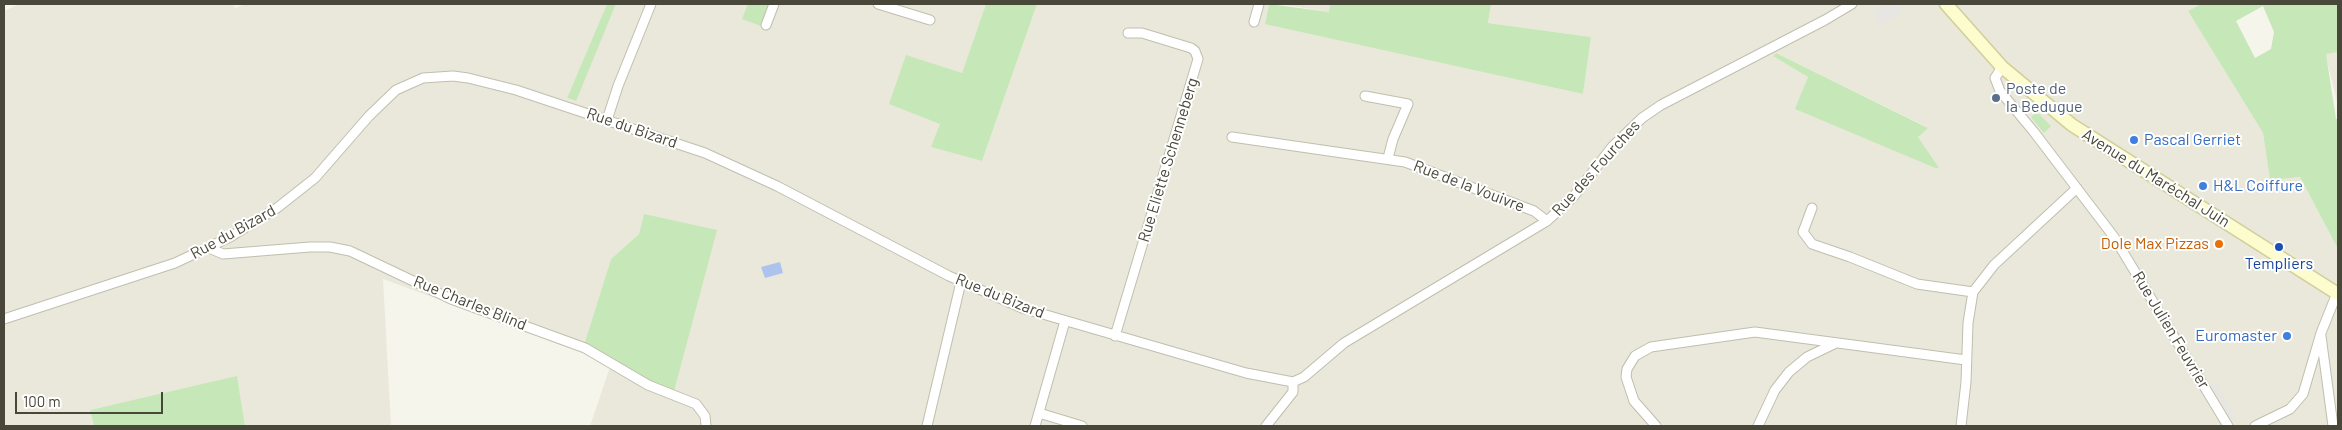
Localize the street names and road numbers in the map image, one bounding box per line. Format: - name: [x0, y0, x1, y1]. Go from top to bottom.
- street label: Rue Eliette Schenneberg: [1134, 76, 1202, 244]
- street label: Rue du Bizard: [584, 104, 680, 152]
- street label: Rue des Fourches: [1548, 116, 1644, 220]
- street label: Avenue du Maréchal Juin: [2078, 125, 2234, 231]
- street label: Rue de la Vouivre: [1411, 156, 1527, 216]
- street label: Rue du Bizard: [187, 201, 279, 263]
- street label: Rue Julien Feuvrier: [2128, 268, 2214, 392]
- street label: Rue du Bizard: [953, 269, 1047, 323]
- street label: Rue Charles Blind: [411, 272, 529, 334]

